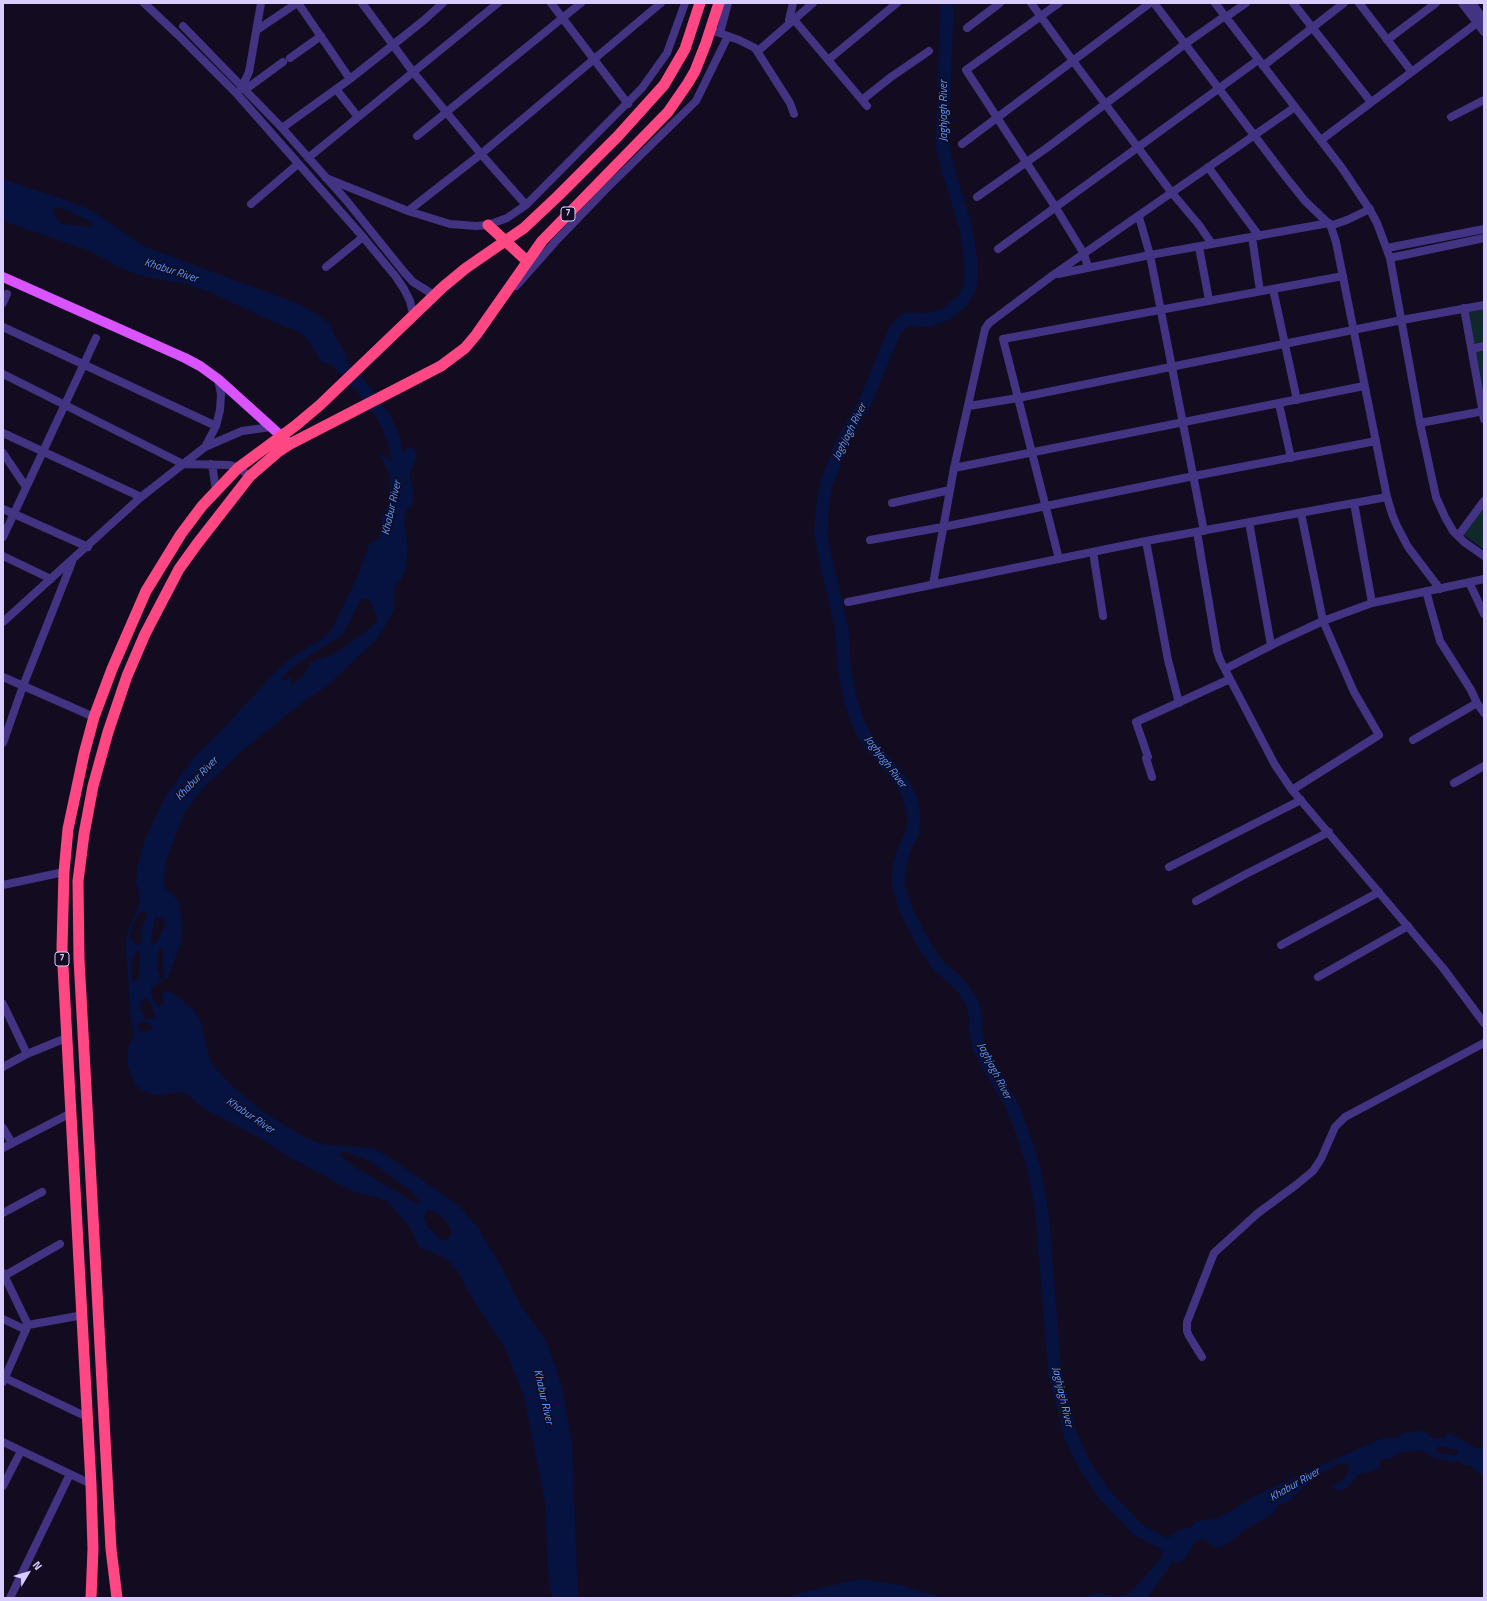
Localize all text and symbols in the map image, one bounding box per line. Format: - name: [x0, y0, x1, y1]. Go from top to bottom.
- water label: Jaghjagh River: [937, 80, 951, 142]
- road number: 7: [561, 207, 575, 221]
- water label: Khabur River: [143, 256, 199, 286]
- water label: Jaghjagh River: [830, 402, 870, 462]
- water label: Khabur River: [379, 479, 405, 537]
- water label: Jaghjagh River: [861, 733, 909, 791]
- water label: Khabur River: [173, 754, 221, 804]
- road number: 7: [55, 952, 69, 966]
- water label: Jaghjagh River: [974, 1041, 1014, 1101]
- water label: Khabur River: [223, 1095, 277, 1137]
- water label: Jaghjagh River: [1049, 1365, 1075, 1429]
- water label: Khabur River: [530, 1368, 556, 1426]
- water label: Khabur River: [1268, 1465, 1322, 1505]
- north arrow: [8, 1553, 48, 1593]
- text: N: [29, 1558, 46, 1574]

